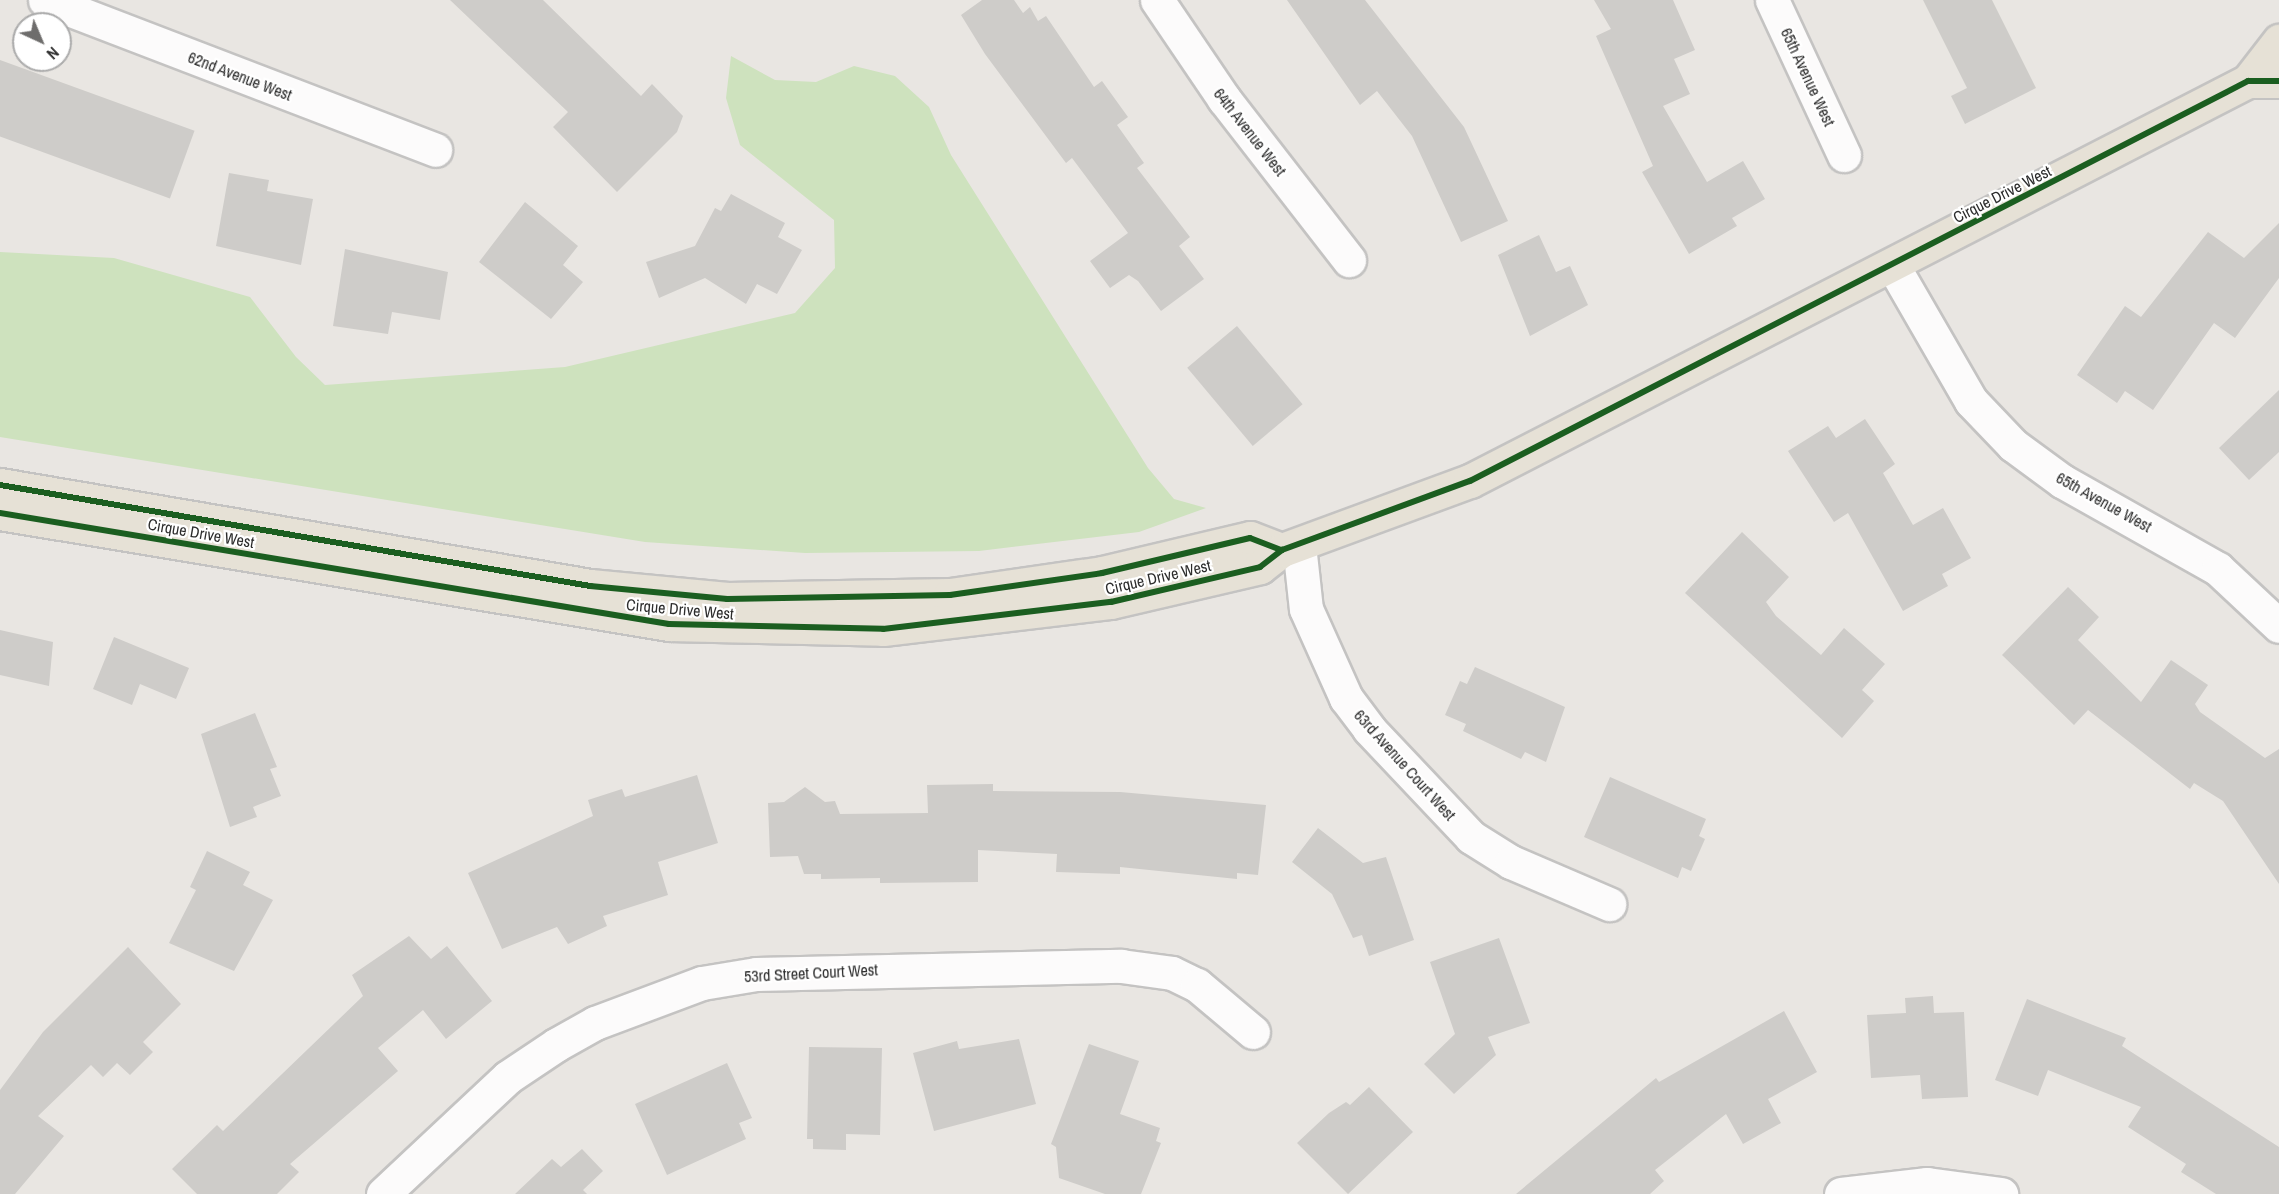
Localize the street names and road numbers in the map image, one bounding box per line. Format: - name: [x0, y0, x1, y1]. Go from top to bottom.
- street label: 65th Avenue West: [1777, 25, 1839, 129]
- street label: 62nd Avenue West: [185, 47, 295, 105]
- street label: 64th Avenue West: [1210, 84, 1290, 180]
- street label: Cirque Drive West: [1950, 161, 2054, 227]
- street label: 65th Avenue West: [2053, 468, 2155, 536]
- street label: Cirque Drive West: [146, 514, 256, 552]
- street label: Cirque Drive West: [1103, 556, 1213, 598]
- street label: Cirque Drive West: [626, 595, 734, 623]
- street label: 63rd Avenue Court West: [1350, 705, 1460, 825]
- street label: 53rd Street Court West: [744, 960, 878, 986]

